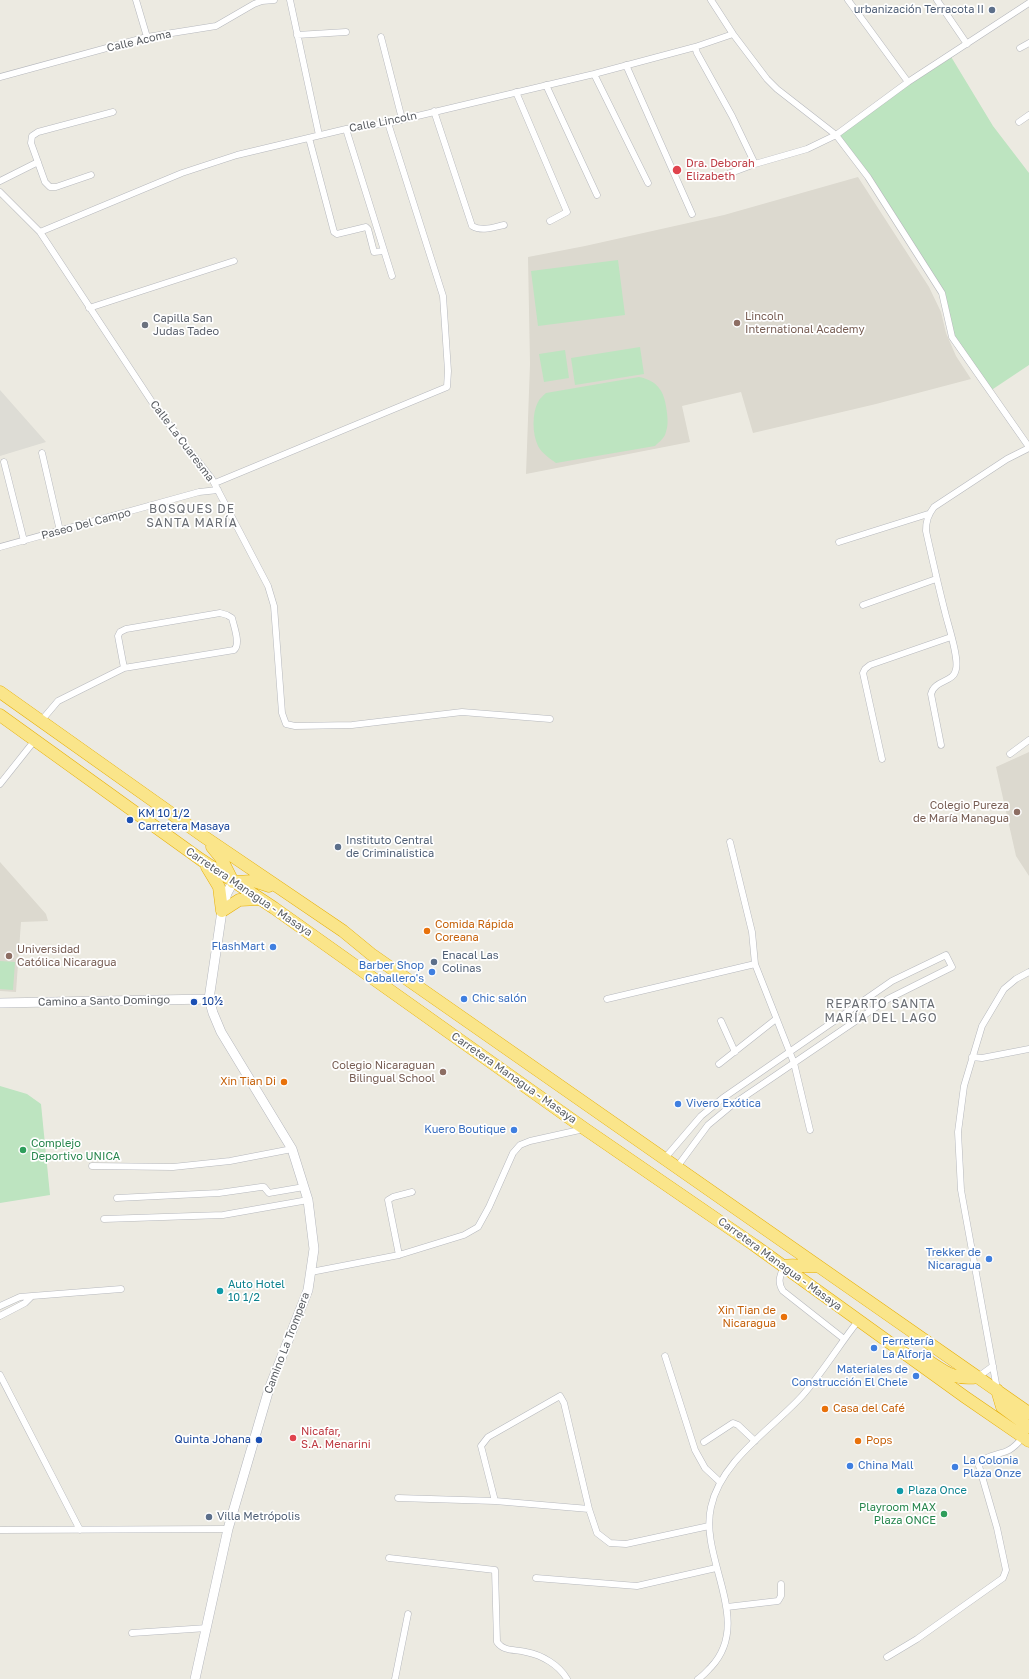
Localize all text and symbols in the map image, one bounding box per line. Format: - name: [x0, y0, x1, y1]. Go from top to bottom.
- place label: urbanización Terracota II: [854, 3, 984, 17]
- marker: urbanización Terracota II: [987, 5, 997, 15]
- street label: Calle Acoma: [106, 27, 172, 55]
- street label: Calle Lincoln: [348, 109, 418, 135]
- place label: Dra. Deborah Elizabeth: [686, 157, 755, 183]
- marker: Dra. Deborah Elizabeth: [671, 164, 683, 176]
- place label: Lincoln International Academy: [745, 310, 865, 336]
- place label: Capilla San Judas Tadeo: [153, 312, 219, 338]
- marker: Lincoln International Academy: [732, 318, 742, 328]
- marker: Capilla San Judas Tadeo: [140, 320, 150, 330]
- street label: Calle La Cuaresma: [147, 398, 217, 484]
- district label: BOSQUES DE SANTA MARÍA: [146, 502, 238, 530]
- street label: Paseo Del Campo: [40, 506, 132, 542]
- place label: Colegio Pureza de María Managua: [913, 799, 1009, 825]
- place label: KM 10 1/2 Carretera Masaya: [138, 807, 230, 833]
- marker: Colegio Pureza de María Managua: [1012, 807, 1022, 817]
- marker: KM 10 1/2 Carretera Masaya: [125, 815, 135, 825]
- place label: Instituto Central de Criminalistica: [346, 834, 434, 860]
- marker: Instituto Central de Criminalistica: [333, 842, 343, 852]
- street label: Carretera Managua - Masaya: [183, 845, 315, 939]
- place label: Comida Rápida Coreana: [435, 918, 514, 944]
- marker: Comida Rápida Coreana: [422, 926, 432, 936]
- place label: FlashMart: [212, 940, 265, 954]
- marker: FlashMart: [268, 942, 278, 952]
- place label: Universidad Católica Nicaragua: [17, 943, 117, 969]
- place label: Enacal Las Colinas: [442, 949, 499, 975]
- marker: Universidad Católica Nicaragua: [4, 951, 14, 961]
- marker: Enacal Las Colinas: [429, 957, 439, 967]
- place label: Barber Shop Caballero's: [359, 959, 424, 985]
- marker: Barber Shop Caballero's: [427, 967, 437, 977]
- place label: Chic salón: [472, 992, 527, 1006]
- street label: Camino a Santo Domingo: [38, 993, 170, 1009]
- marker: Chic salón: [459, 994, 469, 1004]
- place label: 10½: [202, 995, 223, 1009]
- marker: 10½: [189, 997, 199, 1007]
- district label: REPARTO SANTA MARÍA DEL LAGO: [824, 997, 938, 1025]
- street label: Carretera Managua - Masaya: [449, 1030, 579, 1126]
- place label: Colegio Nicaraguan Bilingual School: [332, 1059, 435, 1085]
- marker: Colegio Nicaraguan Bilingual School: [438, 1067, 448, 1077]
- place label: Xin Tian Di: [220, 1075, 276, 1089]
- marker: Xin Tian Di: [279, 1077, 289, 1087]
- place label: Vivero Exótica: [686, 1097, 761, 1111]
- marker: Vivero Exótica: [673, 1099, 683, 1109]
- place label: Kuero Boutique: [424, 1123, 506, 1137]
- marker: Kuero Boutique: [509, 1125, 519, 1135]
- place label: Complejo Deportivo UNICA: [31, 1137, 120, 1163]
- marker: Complejo Deportivo UNICA: [18, 1145, 28, 1155]
- street label: Carretera Managua - Masaya: [715, 1215, 845, 1313]
- place label: Trekker de Nicaragua: [926, 1246, 981, 1272]
- marker: Trekker de Nicaragua: [984, 1254, 994, 1264]
- place label: Auto Hotel 10 1/2: [228, 1278, 285, 1304]
- marker: Auto Hotel 10 1/2: [215, 1286, 225, 1296]
- street label: Camino La Trompera: [262, 1290, 312, 1396]
- place label: Xin Tian de Nicaragua: [718, 1304, 776, 1330]
- marker: Xin Tian de Nicaragua: [779, 1312, 789, 1322]
- place label: Ferretería La Alforja: [882, 1335, 934, 1361]
- marker: Ferretería La Alforja: [869, 1343, 879, 1353]
- place label: Materiales de Construcción El Chele: [792, 1363, 908, 1389]
- marker: Materiales de Construcción El Chele: [911, 1371, 921, 1381]
- place label: Casa del Café: [833, 1402, 905, 1416]
- marker: Casa del Café: [820, 1404, 830, 1414]
- place label: Nicafar, S.A. Menarini: [301, 1425, 371, 1451]
- place label: Quinta Johana: [175, 1433, 251, 1447]
- marker: Nicafar, S.A. Menarini: [288, 1433, 298, 1443]
- place label: Pops: [866, 1434, 892, 1448]
- marker: Quinta Johana: [254, 1435, 264, 1445]
- marker: Pops: [853, 1436, 863, 1446]
- place label: La Colonia Plaza Onze: [963, 1454, 1021, 1480]
- place label: China Mall: [858, 1459, 914, 1473]
- marker: China Mall: [845, 1461, 855, 1471]
- marker: La Colonia Plaza Onze: [950, 1462, 960, 1472]
- place label: Plaza Once: [908, 1484, 967, 1498]
- marker: Plaza Once: [895, 1486, 905, 1496]
- place label: Playroom MAX Plaza ONCE: [859, 1501, 936, 1527]
- marker: Playroom MAX Plaza ONCE: [939, 1509, 949, 1519]
- place label: Villa Metrópolis: [217, 1510, 300, 1524]
- marker: Villa Metrópolis: [204, 1512, 214, 1522]

